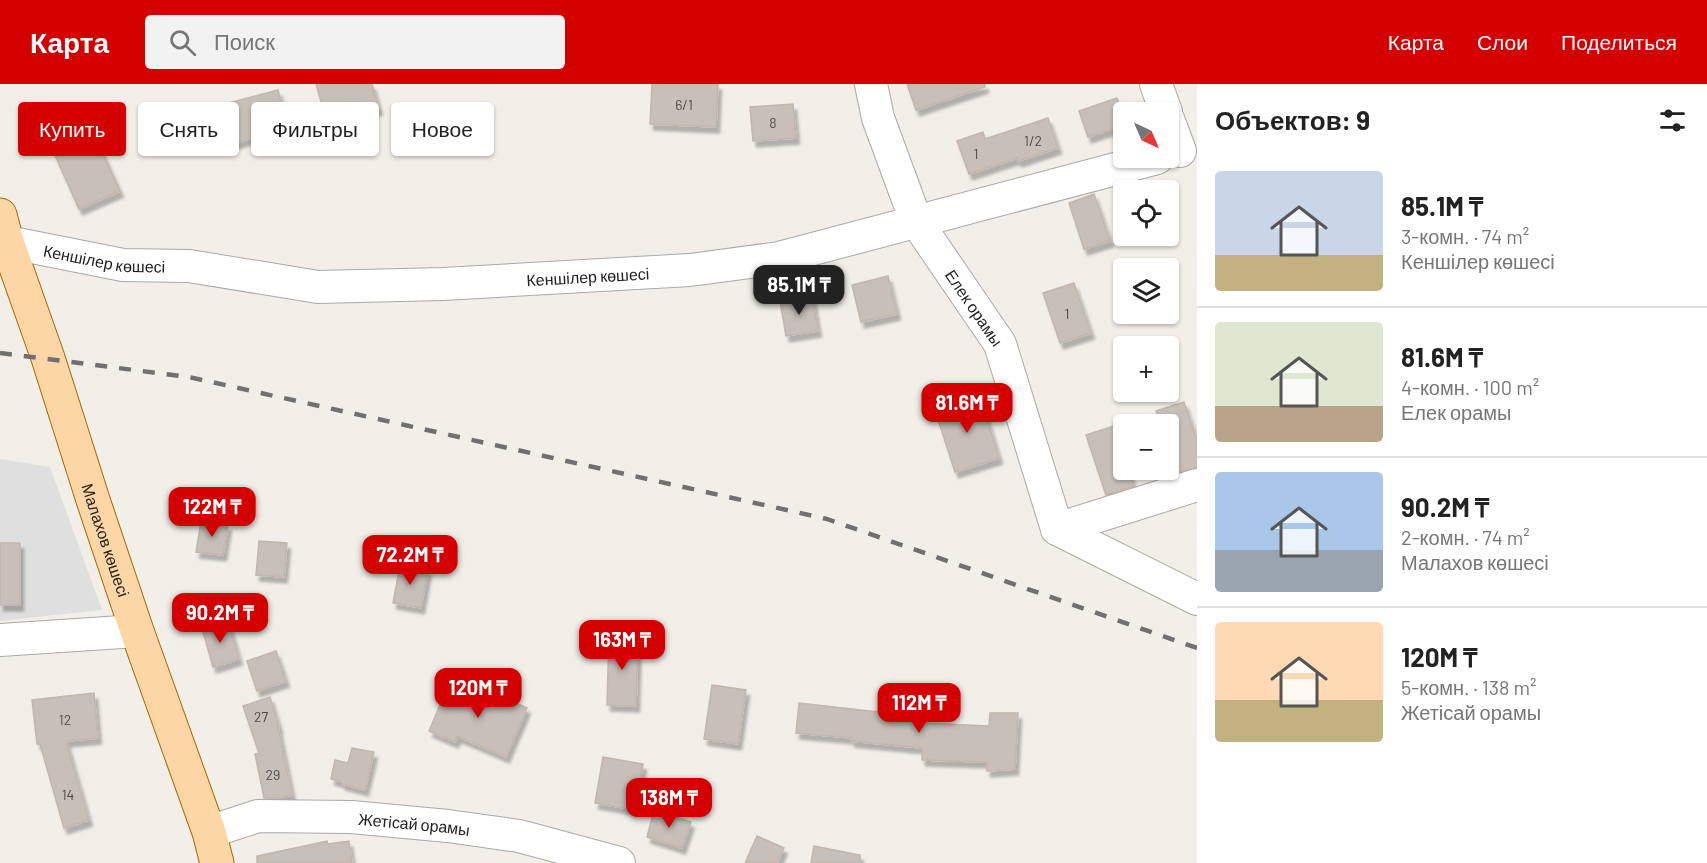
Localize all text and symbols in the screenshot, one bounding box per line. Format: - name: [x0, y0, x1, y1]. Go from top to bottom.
- search box: [145, 15, 565, 69]
- text: Карта: [30, 25, 109, 59]
- icon: search: [166, 26, 199, 59]
- text: Поиск: [214, 28, 275, 54]
- text: Карта: [1388, 29, 1444, 54]
- text: Слои: [1477, 29, 1528, 54]
- text: Поделиться: [1561, 29, 1677, 54]
- house number: 6/1: [675, 96, 693, 113]
- chip: Купить: [18, 102, 126, 156]
- chip: Снять: [138, 102, 239, 156]
- chip: Фильтры: [251, 102, 379, 156]
- chip: Новое: [391, 102, 494, 156]
- north arrow: [1113, 102, 1179, 168]
- map controls: [1113, 102, 1179, 480]
- text: Объектов: 9: [1215, 104, 1370, 135]
- icon: filters: [1656, 104, 1689, 137]
- house number: 8: [769, 114, 777, 131]
- house number: 1/2: [1024, 132, 1042, 149]
- house number: 1: [974, 145, 978, 162]
- button: locate: [1113, 180, 1179, 246]
- text: 85.1M ₸: [1401, 190, 1483, 221]
- icon: home: [1263, 195, 1335, 267]
- text: 3-комн. · 74 m²: [1401, 224, 1529, 248]
- street label: Кеншілер көшесі: [42, 240, 165, 275]
- text: Кеншілер көшесі: [1401, 249, 1555, 273]
- button: layers: [1113, 258, 1179, 324]
- street label: Кеншілер көшесі: [526, 263, 650, 289]
- pin: 85.1M ₸: [744, 265, 854, 316]
- street label: Елек орамы: [942, 265, 1008, 349]
- text: 85.1M ₸: [767, 272, 831, 296]
- house number: 1: [1065, 305, 1069, 322]
- button: +: [1113, 336, 1179, 402]
- text: 81.6M ₸: [1401, 341, 1483, 372]
- icon: home: [1263, 346, 1335, 418]
- text: 4-комн. · 100 m²: [1401, 375, 1539, 399]
- pin: 81.6M ₸: [912, 383, 1022, 434]
- text: 81.6M ₸: [935, 390, 999, 414]
- text: Елек орамы: [1401, 400, 1511, 424]
- button: −: [1113, 414, 1179, 480]
- street label: Малахов көшесі: [79, 481, 134, 599]
- pin: 122M ₸: [163, 487, 261, 538]
- text: 90.2M ₸: [1401, 491, 1489, 522]
- text: 122M ₸: [183, 494, 241, 518]
- icon: home: [1263, 496, 1335, 568]
- text: 2-комн. · 74 m²: [1401, 525, 1530, 549]
- pin: 72.2M ₸: [355, 535, 465, 586]
- text: 72.2M ₸: [377, 542, 443, 566]
- text: Малахов көшесі: [1401, 550, 1549, 574]
- pin: 90.2M ₸: [165, 593, 275, 644]
- text: 90.2M ₸: [186, 600, 254, 624]
- pin: 163M ₸: [573, 620, 671, 671]
- text: 163M ₸: [593, 627, 651, 651]
- text: 120M ₸: [1401, 641, 1478, 672]
- icon: home: [1263, 646, 1335, 718]
- pin: 120M ₸: [429, 668, 527, 719]
- text: 120M ₸: [449, 675, 507, 699]
- text: 5-комн. · 138 m²: [1401, 675, 1537, 699]
- pin: 112M ₸: [870, 683, 968, 734]
- text: 112M ₸: [892, 690, 946, 714]
- text: Жетісай орамы: [1401, 700, 1541, 724]
- house number: 27: [254, 708, 268, 725]
- house number: 12: [59, 711, 71, 728]
- house number: 29: [266, 766, 280, 783]
- pin: 138M ₸: [620, 778, 718, 829]
- text: 138M ₸: [640, 785, 698, 809]
- house number: 14: [62, 786, 74, 803]
- street label: Жетісай орамы: [357, 808, 471, 838]

